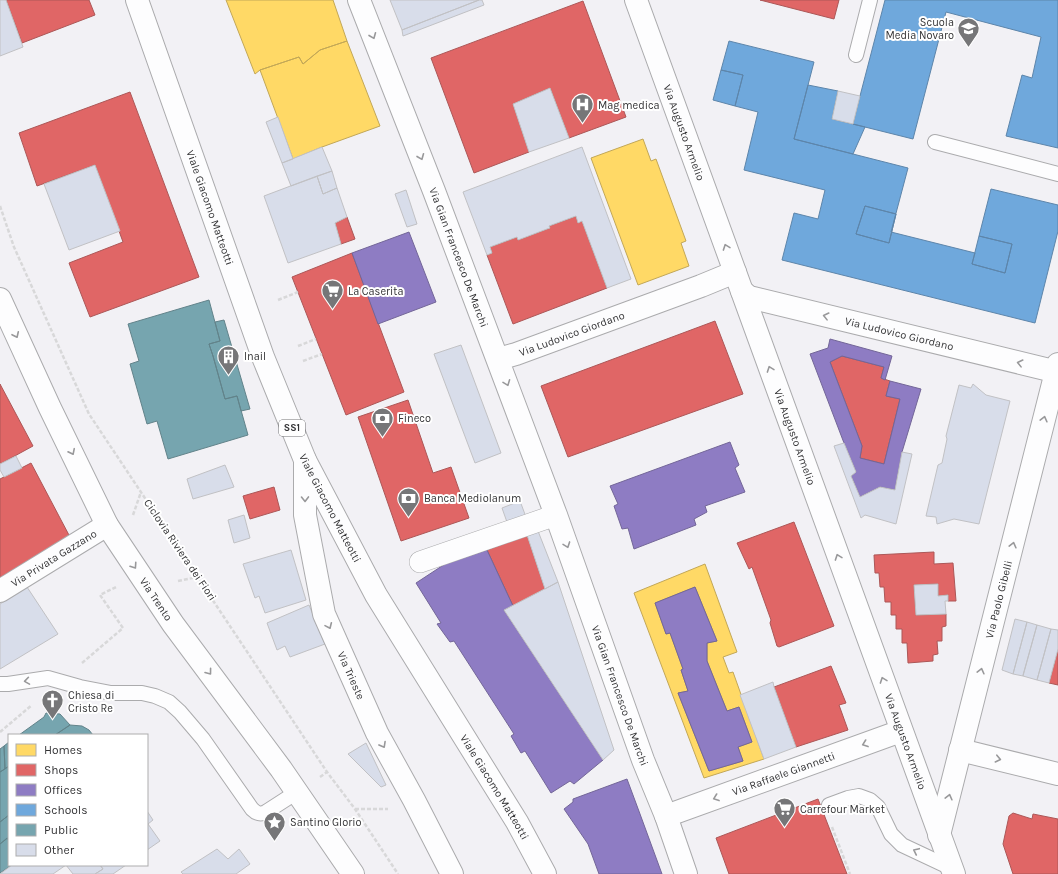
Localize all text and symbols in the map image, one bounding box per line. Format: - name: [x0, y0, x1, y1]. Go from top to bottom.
- school or university icon: Scuola Media Novaro: [956, 15, 982, 48]
- place label: Scuola Media Novaro: [885, 16, 954, 42]
- one-way arrow: [369, 33, 377, 40]
- street label: Via Augusto Armelio: [661, 83, 708, 182]
- hospital icon: Mag medica: [570, 92, 596, 125]
- place label: Mag medica: [598, 99, 660, 112]
- street label: Viale Giacomo Matteotti: [184, 148, 236, 267]
- one-way arrow: [416, 153, 424, 161]
- street label: Via Gian Francesco De Marchi: [427, 186, 491, 329]
- one-way arrow: [722, 244, 730, 251]
- supermarket icon: La Caserita: [319, 278, 345, 311]
- place label: La Caserita: [348, 285, 404, 298]
- street label: Via Ludovico Giordano: [517, 308, 626, 359]
- one-way arrow: [823, 312, 830, 321]
- street label: Via Ludovico Giordano: [844, 314, 955, 353]
- one-way arrow: [11, 330, 19, 338]
- building icon: Inail: [216, 343, 242, 376]
- place label: Inail: [244, 350, 266, 363]
- one-way arrow: [1017, 359, 1024, 368]
- one-way arrow: [766, 366, 775, 373]
- one-way arrow: [502, 380, 510, 387]
- street label: Via Augusto Armelio: [772, 387, 818, 487]
- bank icon: Fineco: [370, 405, 396, 438]
- place label: Fineco: [398, 412, 431, 425]
- one-way arrow: [1040, 415, 1048, 422]
- road number: SS1: [279, 420, 305, 436]
- one-way arrow: [67, 448, 75, 456]
- street label: Viale Giacomo Matteotti: [297, 452, 364, 564]
- bank icon: Banca Mediolanum: [396, 485, 422, 518]
- place label: Banca Mediolanum: [424, 492, 521, 505]
- one-way arrow: [301, 496, 309, 502]
- street label: Ciclovia Riviera dei Fiori: [141, 497, 219, 603]
- street label: Via Privata Gazzano: [8, 527, 99, 589]
- one-way arrow: [562, 541, 570, 548]
- one-way arrow: [1008, 542, 1016, 548]
- one-way arrow: [835, 554, 843, 561]
- street label: Via Paolo Gibelli: [982, 559, 1015, 640]
- one-way arrow: [129, 562, 137, 569]
- street label: Via Trento: [137, 575, 175, 623]
- one-way arrow: [324, 622, 332, 630]
- street label: Via Gian Francesco De Marchi: [589, 623, 651, 768]
- street label: Via Trieste: [335, 649, 368, 702]
- one-way arrow: [204, 668, 211, 675]
- one-way arrow: [976, 668, 984, 674]
- one-way arrow: [24, 676, 30, 685]
- one-way arrow: [879, 676, 887, 683]
- church icon: Chiesa di Cristo Re: [40, 688, 66, 721]
- place label: Chiesa di Cristo Re: [68, 689, 115, 715]
- street label: Via Augusto Armelio: [882, 692, 929, 791]
- street label: Viale Giacomo Matteotti: [458, 732, 532, 842]
- legend: [8, 734, 148, 866]
- one-way arrow: [861, 739, 868, 748]
- one-way arrow: [379, 740, 386, 748]
- text: Homes: [44, 743, 82, 757]
- street label: Via Raffaele Giannetti: [730, 749, 837, 798]
- one-way arrow: [995, 755, 1001, 763]
- text: Shops: [44, 763, 78, 777]
- text: Offices: [44, 783, 82, 797]
- one-way arrow: [713, 793, 720, 801]
- one-way arrow: [944, 794, 952, 800]
- supermarket icon: Carrefour Market: [771, 796, 797, 829]
- text: Schools: [44, 803, 87, 817]
- place label: Carrefour Market: [800, 803, 885, 816]
- place icon: Santino Glorio: [262, 809, 288, 842]
- place label: Santino Glorio: [290, 816, 361, 829]
- text: Public: [44, 823, 78, 837]
- text: Other: [44, 843, 75, 857]
- one-way arrow: [913, 848, 920, 856]

